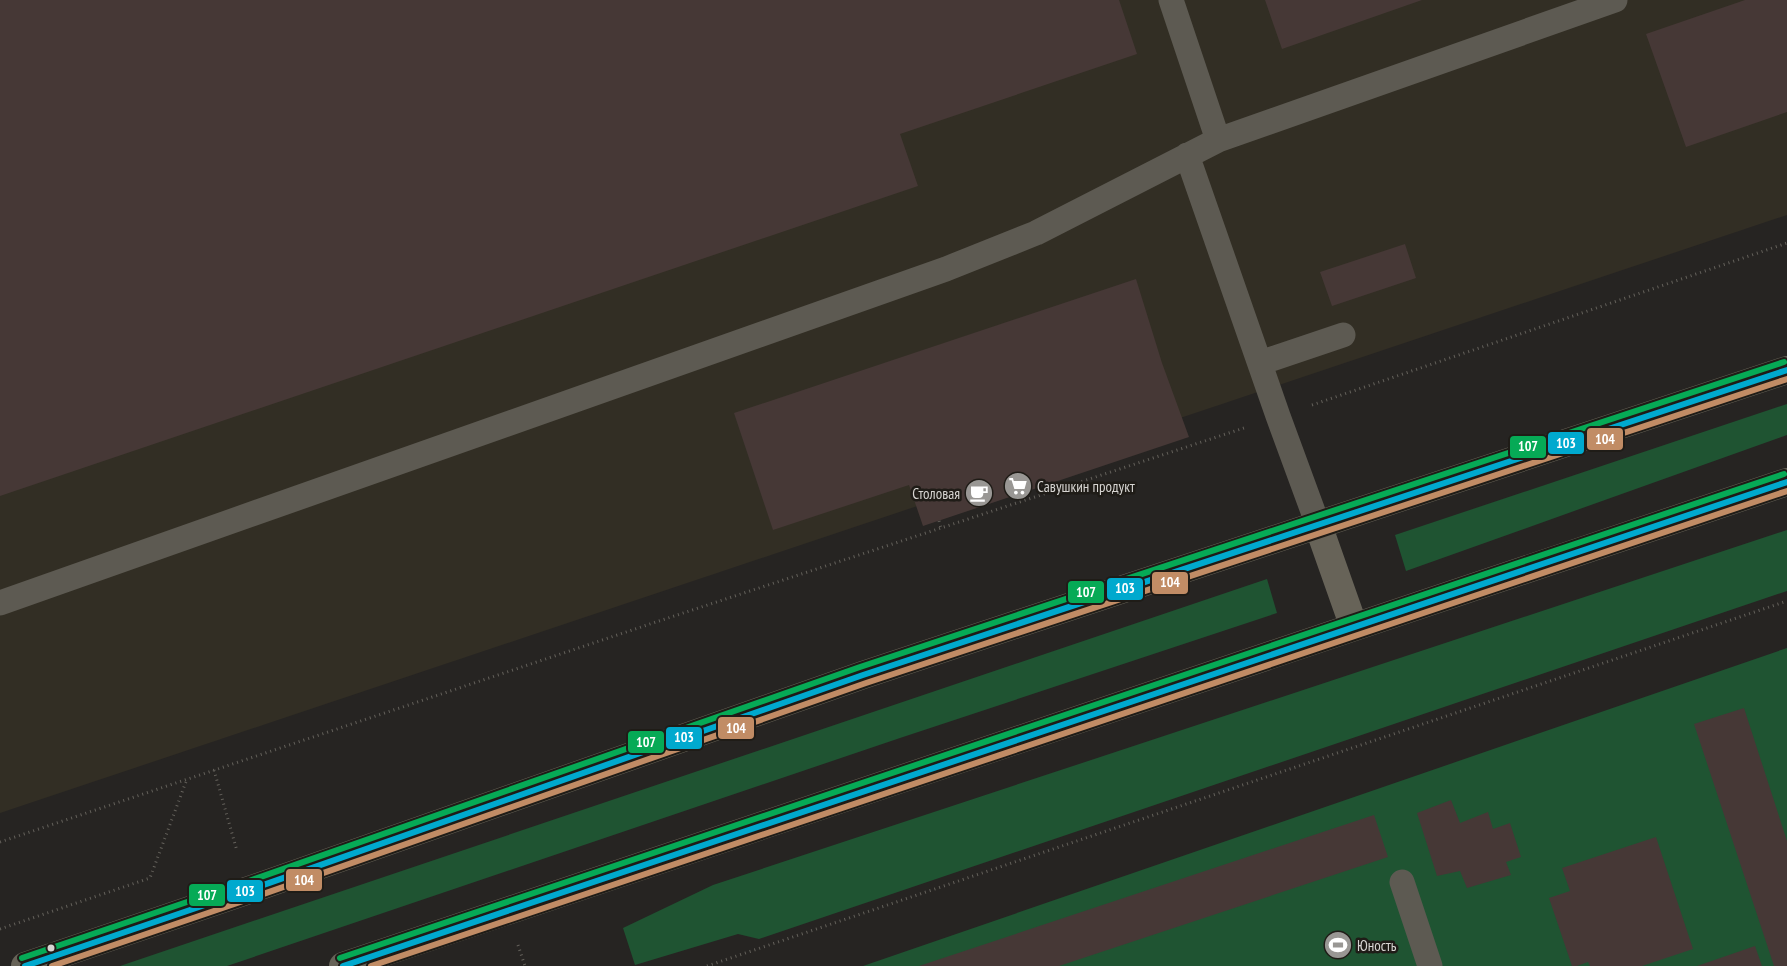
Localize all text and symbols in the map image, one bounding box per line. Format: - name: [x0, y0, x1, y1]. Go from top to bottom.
- line badge: 104: [1586, 427, 1624, 451]
- text: 104: [1595, 430, 1615, 448]
- line badge: 103: [1547, 431, 1585, 455]
- text: 103: [1556, 434, 1576, 452]
- line badge: 107: [1509, 435, 1547, 459]
- text: 107: [1518, 437, 1538, 455]
- supermarket icon: Савушкин продукт: [1003, 471, 1033, 501]
- place label: Савушкин продукт: [1037, 477, 1135, 496]
- cafe icon: Столовая: [964, 478, 994, 508]
- place label: Столовая: [912, 484, 960, 503]
- line badge: 104: [1151, 571, 1189, 595]
- text: 104: [1160, 573, 1180, 591]
- line badge: 103: [1106, 577, 1144, 601]
- text: 103: [1115, 579, 1135, 597]
- line badge: 107: [1067, 580, 1105, 604]
- text: 107: [1076, 583, 1096, 601]
- line badge: 104: [717, 716, 755, 740]
- text: 104: [726, 719, 746, 737]
- line badge: 103: [665, 726, 703, 750]
- text: 103: [674, 728, 694, 746]
- line badge: 107: [627, 730, 665, 754]
- text: 107: [636, 733, 656, 751]
- line badge: 104: [285, 868, 323, 892]
- text: 104: [294, 871, 314, 889]
- line badge: 103: [226, 879, 264, 903]
- text: 103: [235, 882, 255, 900]
- line badge: 107: [188, 883, 226, 907]
- text: 107: [197, 886, 217, 904]
- sports icon: Юность: [1323, 930, 1353, 960]
- place label: Юность: [1357, 936, 1397, 955]
- unlabelled marker: [46, 943, 56, 953]

